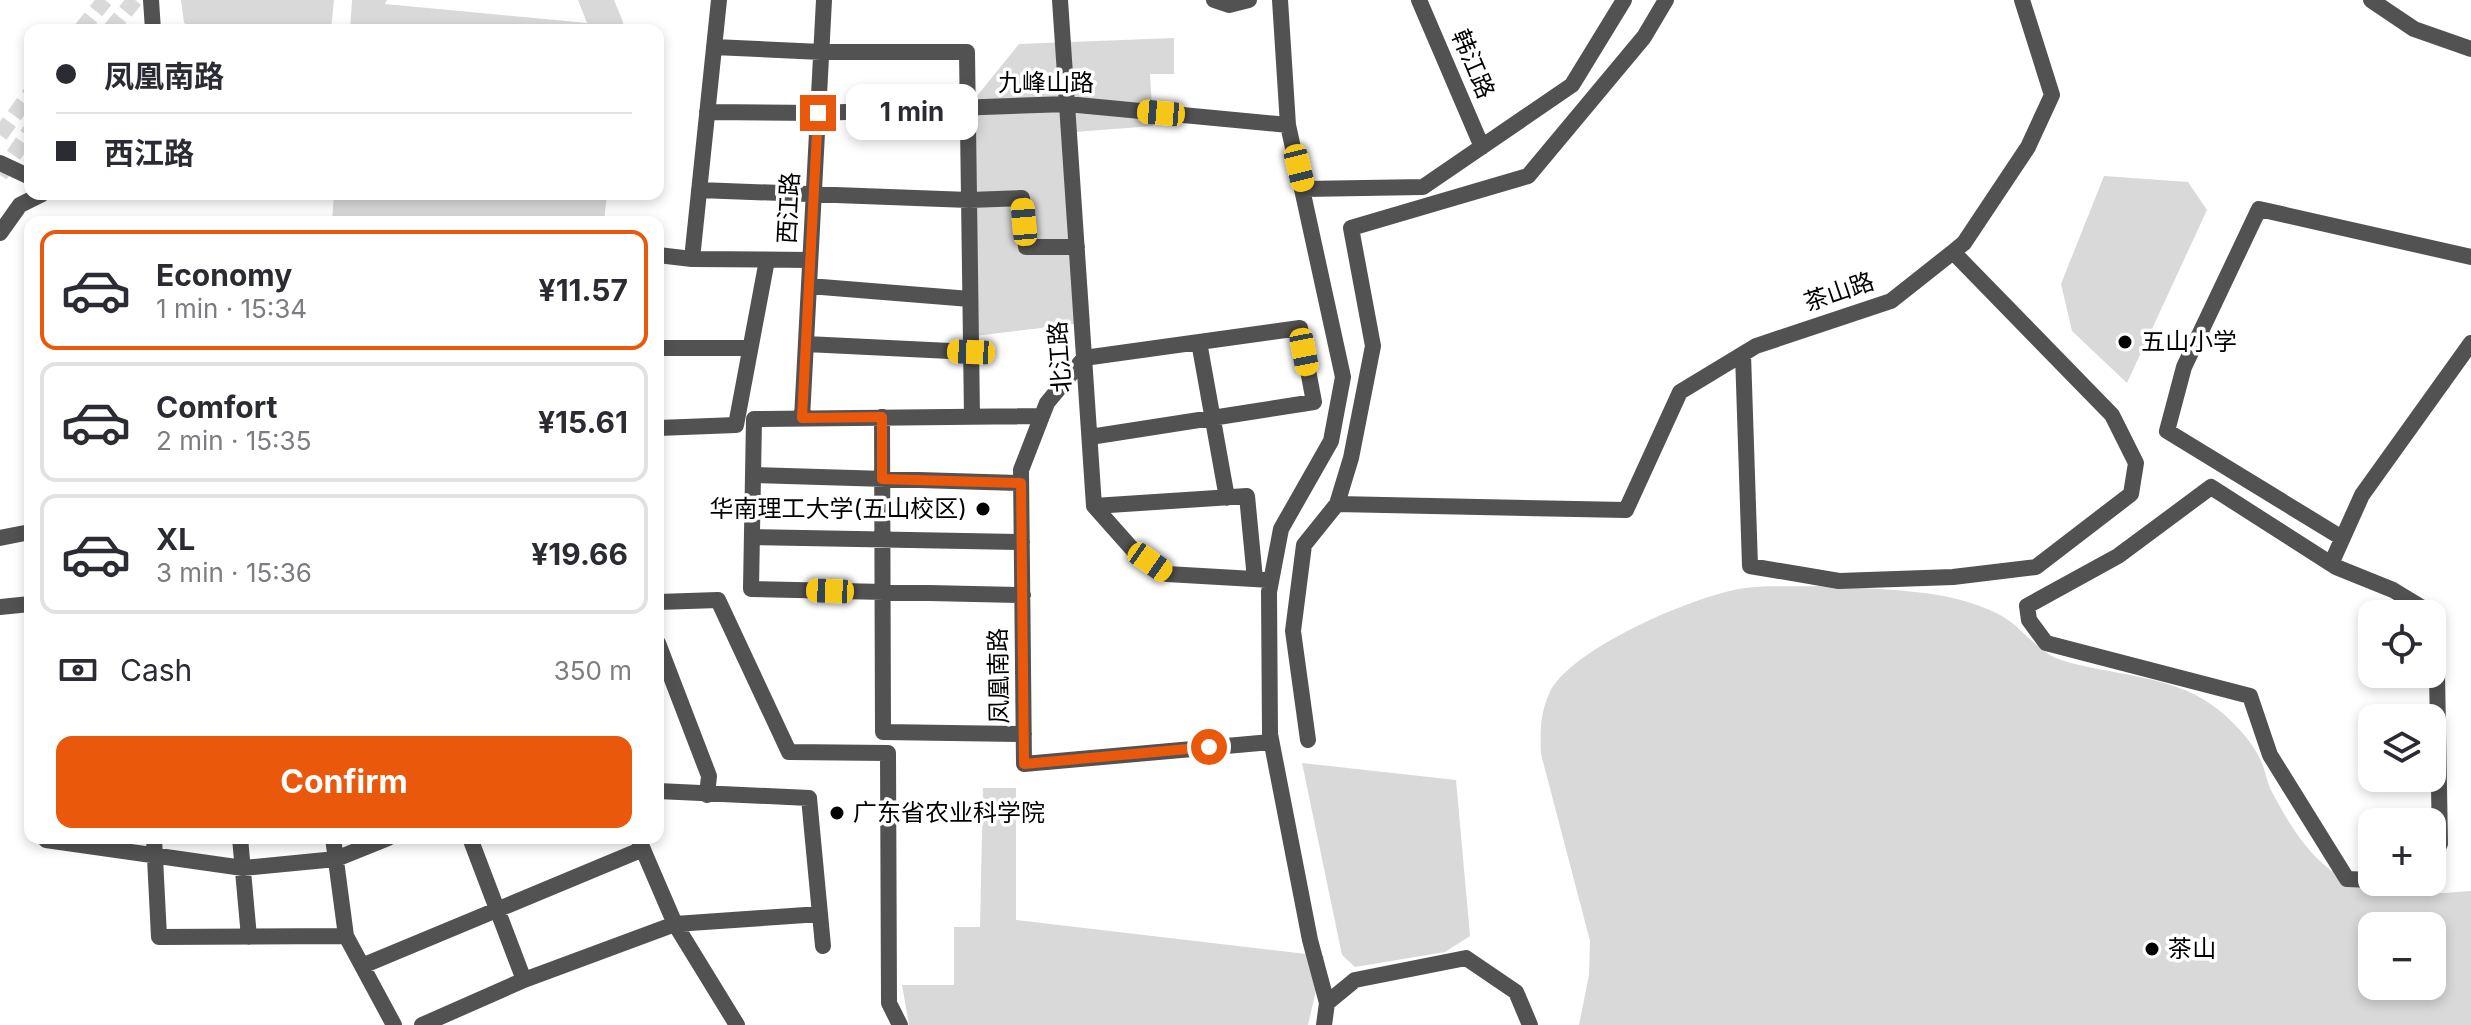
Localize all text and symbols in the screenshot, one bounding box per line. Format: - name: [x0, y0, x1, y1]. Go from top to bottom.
- street label: 韩江路: [1446, 25, 1501, 103]
- text: 凤凰南路: [104, 58, 224, 94]
- street label: 九峰山路: [998, 68, 1094, 97]
- callout: 1 min: [846, 85, 978, 141]
- route end: [800, 95, 836, 131]
- text: 1 min: [880, 96, 944, 127]
- car: [1136, 99, 1186, 127]
- text: 西江路: [104, 135, 194, 171]
- car: [1282, 142, 1316, 194]
- street label: 西江路: [772, 171, 805, 245]
- car: [1010, 197, 1038, 247]
- icon: car: [60, 254, 132, 326]
- text: Economy: [156, 257, 292, 293]
- street label: 茶山路: [1800, 266, 1878, 317]
- text: ¥11.57: [539, 272, 628, 308]
- text: 1 min · 15:34: [156, 293, 307, 324]
- street label: 北江路: [1043, 320, 1076, 394]
- car: [1288, 326, 1320, 378]
- place label: 五山小学: [2141, 327, 2237, 356]
- marker: 五山小学: [2116, 333, 2134, 351]
- car: [947, 339, 995, 365]
- icon: car: [60, 386, 132, 458]
- text: Comfort: [156, 389, 277, 425]
- text: ¥15.61: [538, 404, 628, 440]
- text: 2 min · 15:35: [156, 425, 311, 456]
- place label: 华南理工大学(五山校区): [709, 494, 967, 523]
- marker: 华南理工大学(五山校区): [974, 500, 992, 518]
- icon: car: [60, 518, 132, 590]
- text: XL: [156, 521, 195, 557]
- text: ¥19.66: [531, 536, 628, 572]
- car: [1123, 538, 1177, 586]
- text: 3 min · 15:36: [156, 557, 312, 588]
- car: [806, 578, 854, 604]
- map controls: [2358, 600, 2446, 1000]
- button: locate: [2358, 600, 2446, 688]
- street label: 凤凰南路: [983, 628, 1014, 724]
- icon: cash: [56, 648, 100, 692]
- text: Cash: [120, 652, 192, 688]
- text: 350 m: [554, 655, 632, 686]
- button: layers: [2358, 704, 2446, 792]
- route start: [1191, 729, 1227, 765]
- button: Confirm: [56, 736, 632, 828]
- place label: 广东省农业科学院: [853, 798, 1045, 827]
- marker: 广东省农业科学院: [828, 804, 846, 822]
- button: +: [2358, 808, 2446, 896]
- button: −: [2358, 912, 2446, 1000]
- place label: 茶山: [2168, 934, 2216, 963]
- marker: 茶山: [2143, 940, 2161, 958]

